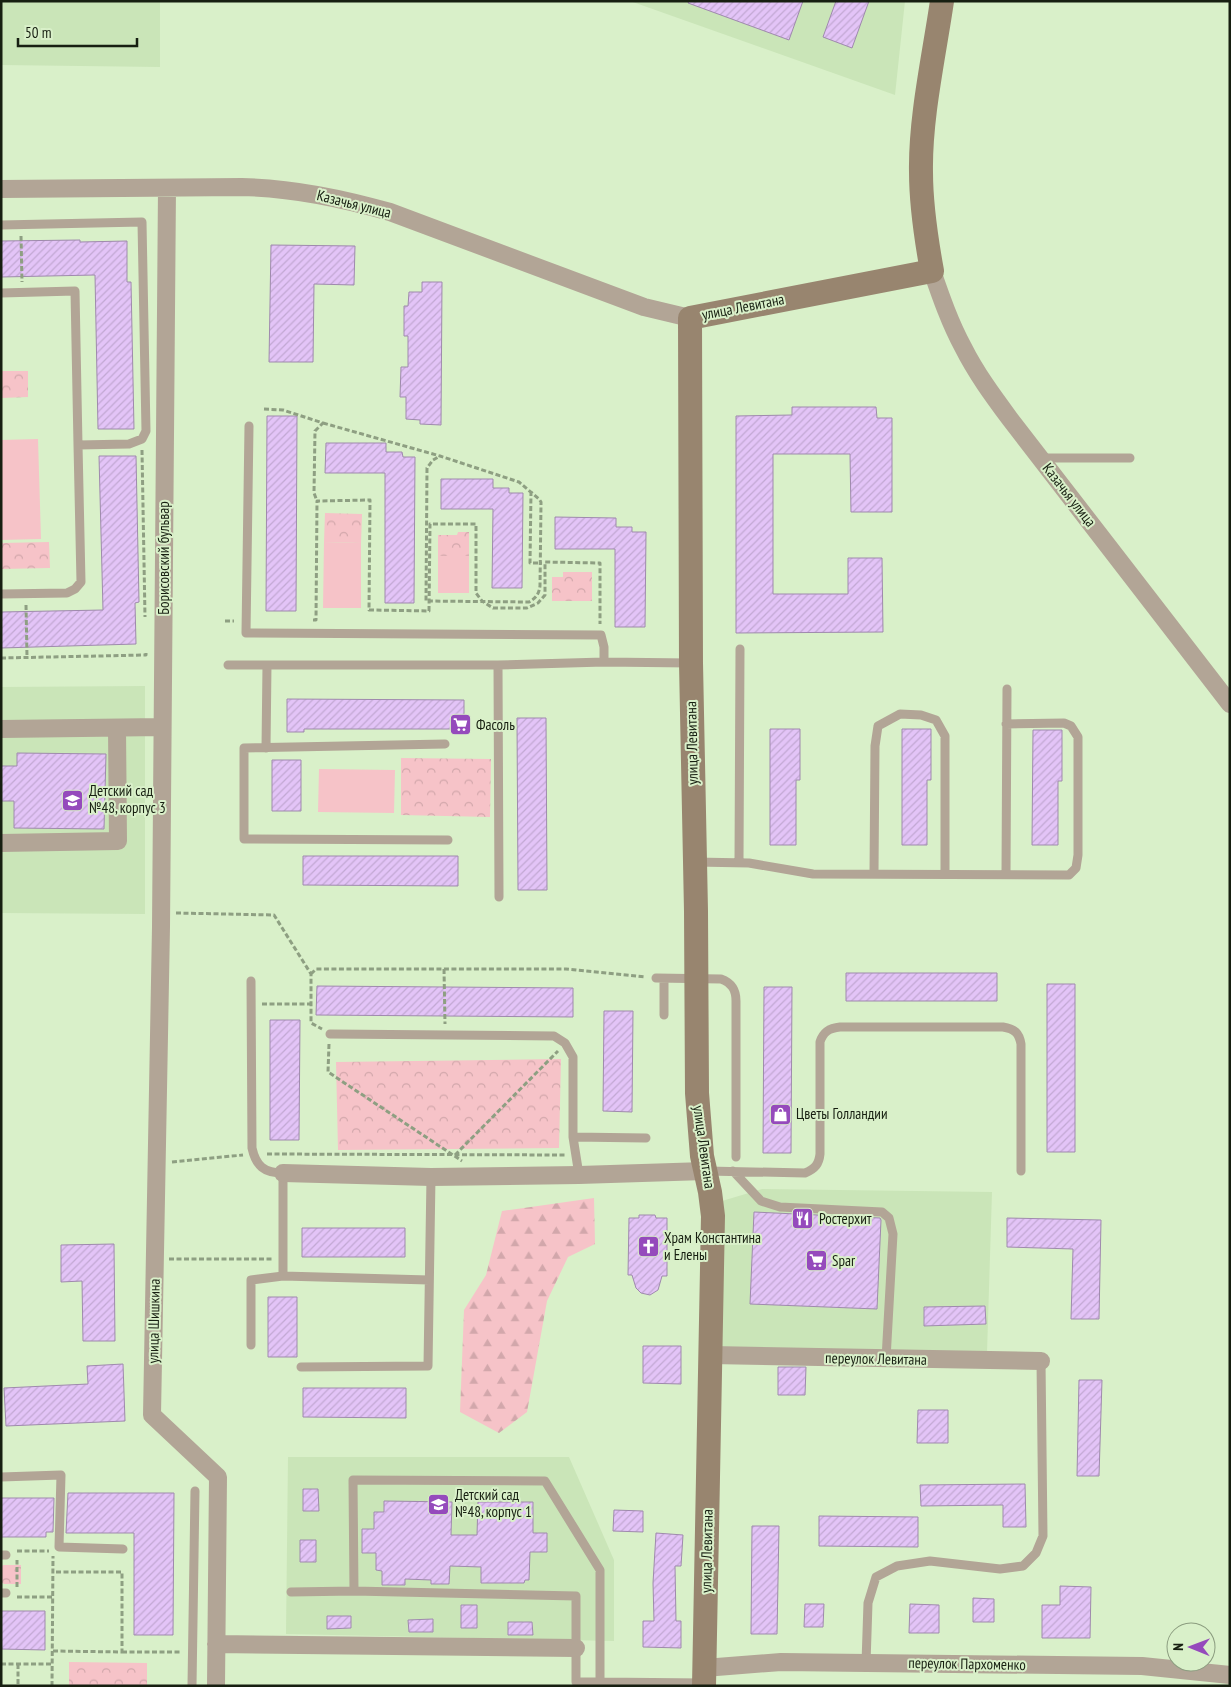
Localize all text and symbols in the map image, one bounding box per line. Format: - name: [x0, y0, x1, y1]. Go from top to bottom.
- scale bar: [18, 15, 136, 47]
- text: 50 m: [25, 23, 51, 42]
- street label: Казачья улица: [315, 185, 393, 222]
- street label: улица Левитана: [700, 289, 786, 324]
- street label: Казачья улица: [1039, 459, 1100, 530]
- street label: Борисовский бульвар: [154, 501, 173, 615]
- street label: улица Левитана: [681, 701, 702, 785]
- supermarket icon: Фасоль: [448, 713, 472, 737]
- place label: Фасоль: [476, 715, 515, 734]
- place label: Детский сад №48, корпус 3: [89, 781, 166, 817]
- school or university icon: Детский сад №48, корпус 3: [61, 788, 85, 812]
- shop icon: Цветы Голландии: [768, 1102, 792, 1126]
- street label: улица Левитана: [689, 1104, 720, 1190]
- place label: Цветы Голландии: [796, 1104, 888, 1123]
- restaurant icon: Ростерхит: [791, 1207, 815, 1231]
- place label: Ростерхит: [819, 1209, 872, 1228]
- place label: Храм Константина и Елены: [664, 1228, 761, 1264]
- church icon: Храм Константина и Елены: [636, 1235, 660, 1259]
- supermarket icon: Spar: [804, 1249, 828, 1273]
- place label: Spar: [832, 1251, 856, 1270]
- street label: улица Шишкина: [143, 1278, 164, 1364]
- street label: переулок Левитана: [825, 1348, 927, 1369]
- place label: Детский сад №48, корпус 1: [455, 1485, 532, 1521]
- school or university icon: Детский сад №48, корпус 1: [427, 1492, 451, 1516]
- street label: улица Левитана: [696, 1509, 717, 1593]
- north arrow: [1166, 1622, 1216, 1672]
- text: N: [1169, 1643, 1187, 1651]
- street label: переулок Пархоменко: [908, 1653, 1026, 1674]

